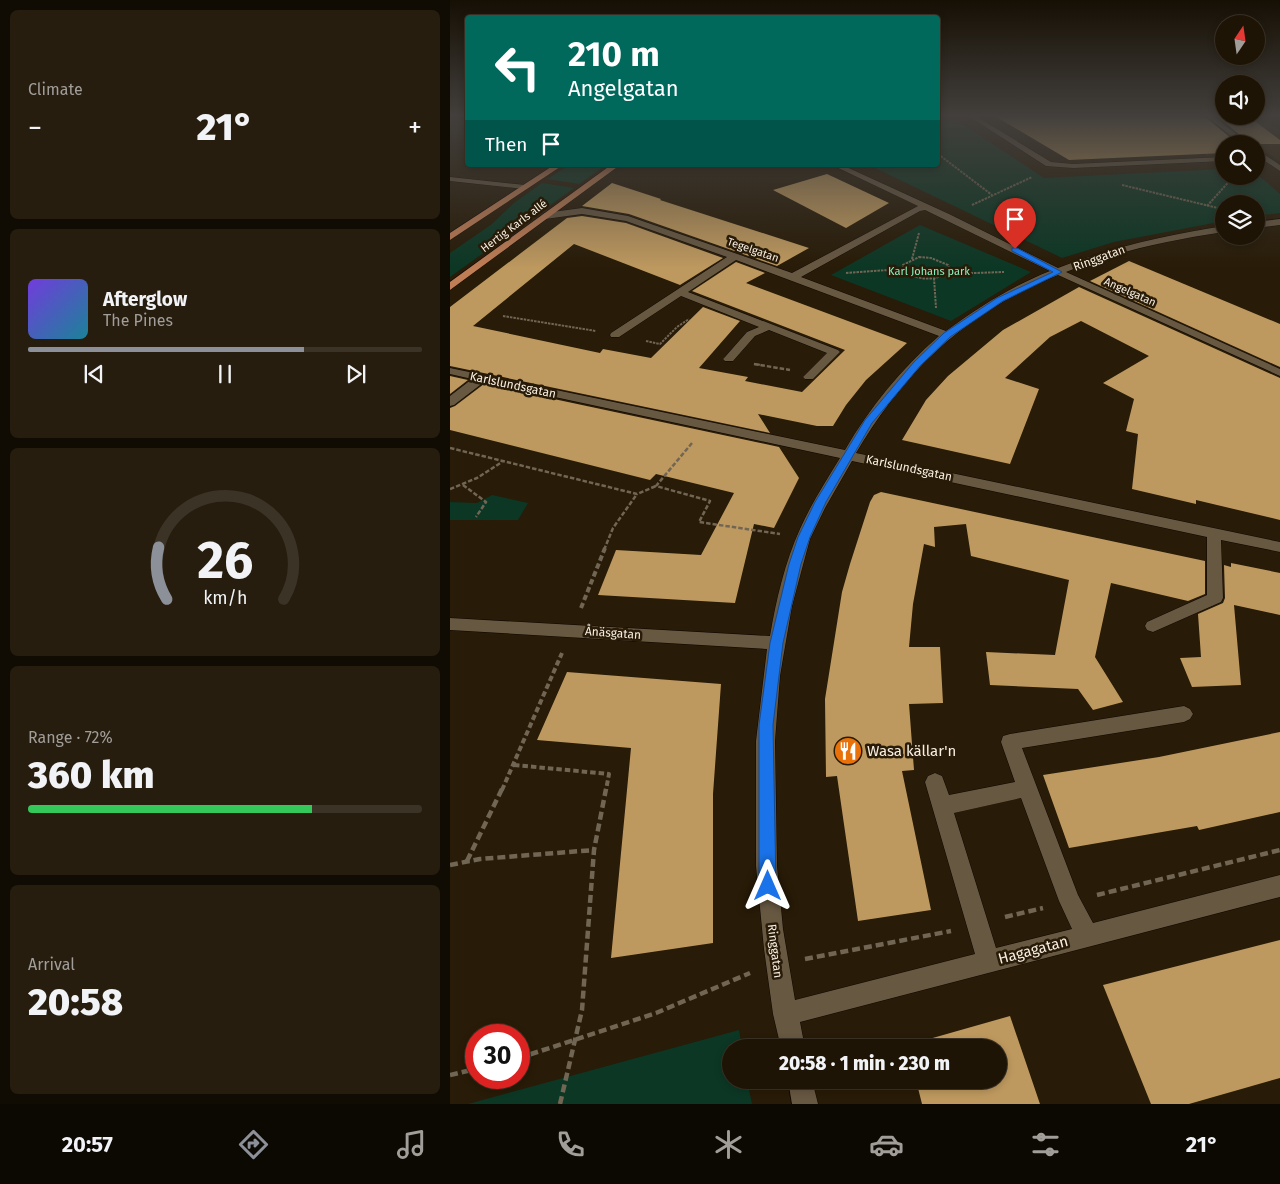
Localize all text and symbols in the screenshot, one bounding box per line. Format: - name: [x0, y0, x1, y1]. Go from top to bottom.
- north arrow: [1215, 15, 1265, 65]
- map controls: [1215, 15, 1265, 245]
- text: 210 m: [568, 33, 660, 75]
- icon: left: [485, 35, 550, 100]
- text: Angelgatan: [568, 75, 679, 102]
- button: sound: [1215, 75, 1265, 125]
- text: Climate: [28, 80, 83, 99]
- text: 21°: [197, 104, 253, 150]
- text: −: [28, 111, 42, 144]
- text: +: [408, 111, 422, 144]
- icon: arrive: [537, 130, 565, 158]
- text: Then: [485, 133, 527, 156]
- button: search: [1215, 135, 1265, 185]
- button: layers: [1215, 195, 1265, 245]
- street label: Hertig Karls allé: [478, 197, 550, 255]
- pin: [994, 198, 1036, 249]
- icon: arrive: [1001, 205, 1029, 233]
- street label: Tegelgatan: [726, 235, 780, 265]
- street label: Ringgatan: [1071, 242, 1127, 274]
- park label: Karl Johans park: [888, 265, 970, 278]
- street label: Angelgatan: [1102, 275, 1158, 309]
- text: Afterglow: [103, 288, 187, 311]
- text: The Pines: [103, 311, 173, 330]
- icon: previous: [80, 360, 108, 388]
- icon: pause: [211, 360, 239, 388]
- icon: next: [342, 360, 370, 388]
- street label: Karlslundsgatan: [469, 369, 557, 401]
- street label: Karlslundsgatan: [865, 452, 953, 484]
- text: 26: [197, 529, 253, 592]
- text: km/h: [203, 587, 247, 609]
- street label: Ånäsgatan: [584, 622, 642, 642]
- text: Range · 72%: [28, 728, 113, 747]
- restaurant icon: Wasa källar'n: [833, 736, 863, 766]
- place label: Wasa källar'n: [867, 742, 956, 760]
- text: 360 km: [28, 752, 154, 798]
- position arrow: [741, 859, 793, 911]
- street label: Ringgatan: [765, 923, 785, 979]
- street label: Hagagatan: [996, 932, 1070, 968]
- text: Arrival: [28, 955, 75, 974]
- text: 20:58: [28, 979, 123, 1025]
- speed limit sign: 30: [465, 1024, 530, 1089]
- text: 20:58 · 1 min · 230 m: [779, 1052, 950, 1075]
- icon: directions: [236, 1127, 271, 1162]
- icon: music: [394, 1127, 429, 1162]
- icon: phone: [553, 1127, 588, 1162]
- icon: climate: [711, 1127, 746, 1162]
- icon: car: [869, 1127, 904, 1162]
- icon: filters: [1028, 1127, 1063, 1162]
- text: 20:57: [62, 1131, 113, 1158]
- text: 21°: [1186, 1131, 1218, 1158]

